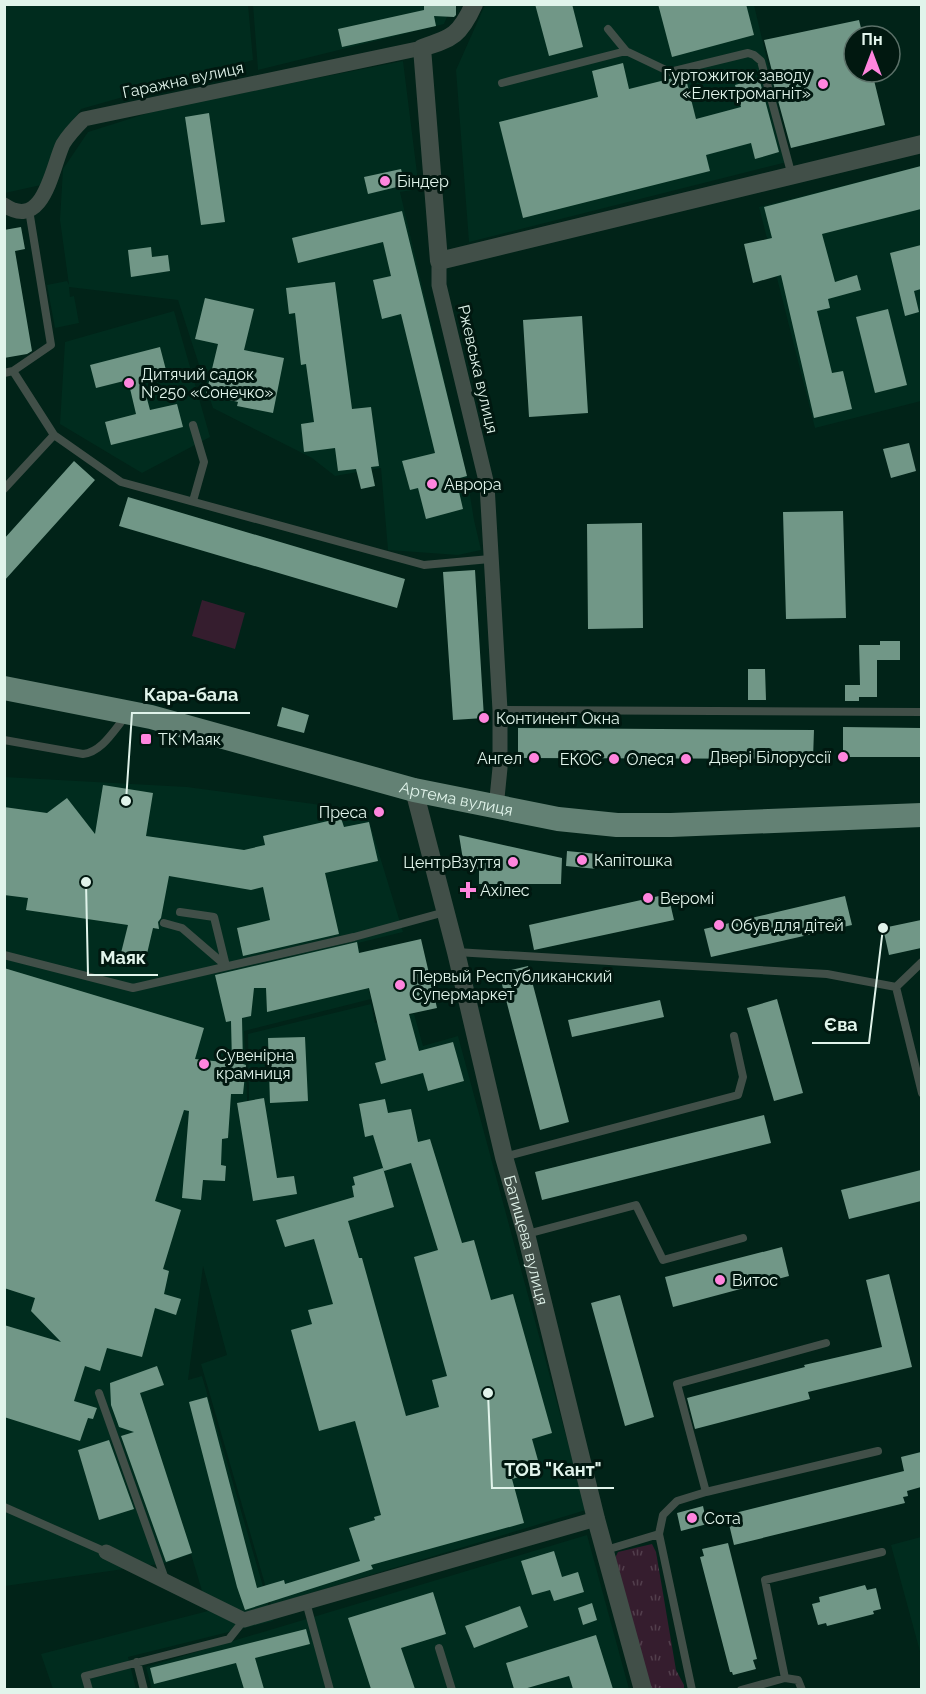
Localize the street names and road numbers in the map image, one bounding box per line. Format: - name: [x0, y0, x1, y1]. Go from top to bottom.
- street label: Гаражна вулиця: [121, 58, 245, 102]
- street label: Ржевська вулиця: [454, 303, 502, 435]
- street label: Артема вулиця: [398, 777, 515, 819]
- street label: Батищева вулиця: [500, 1173, 553, 1307]

